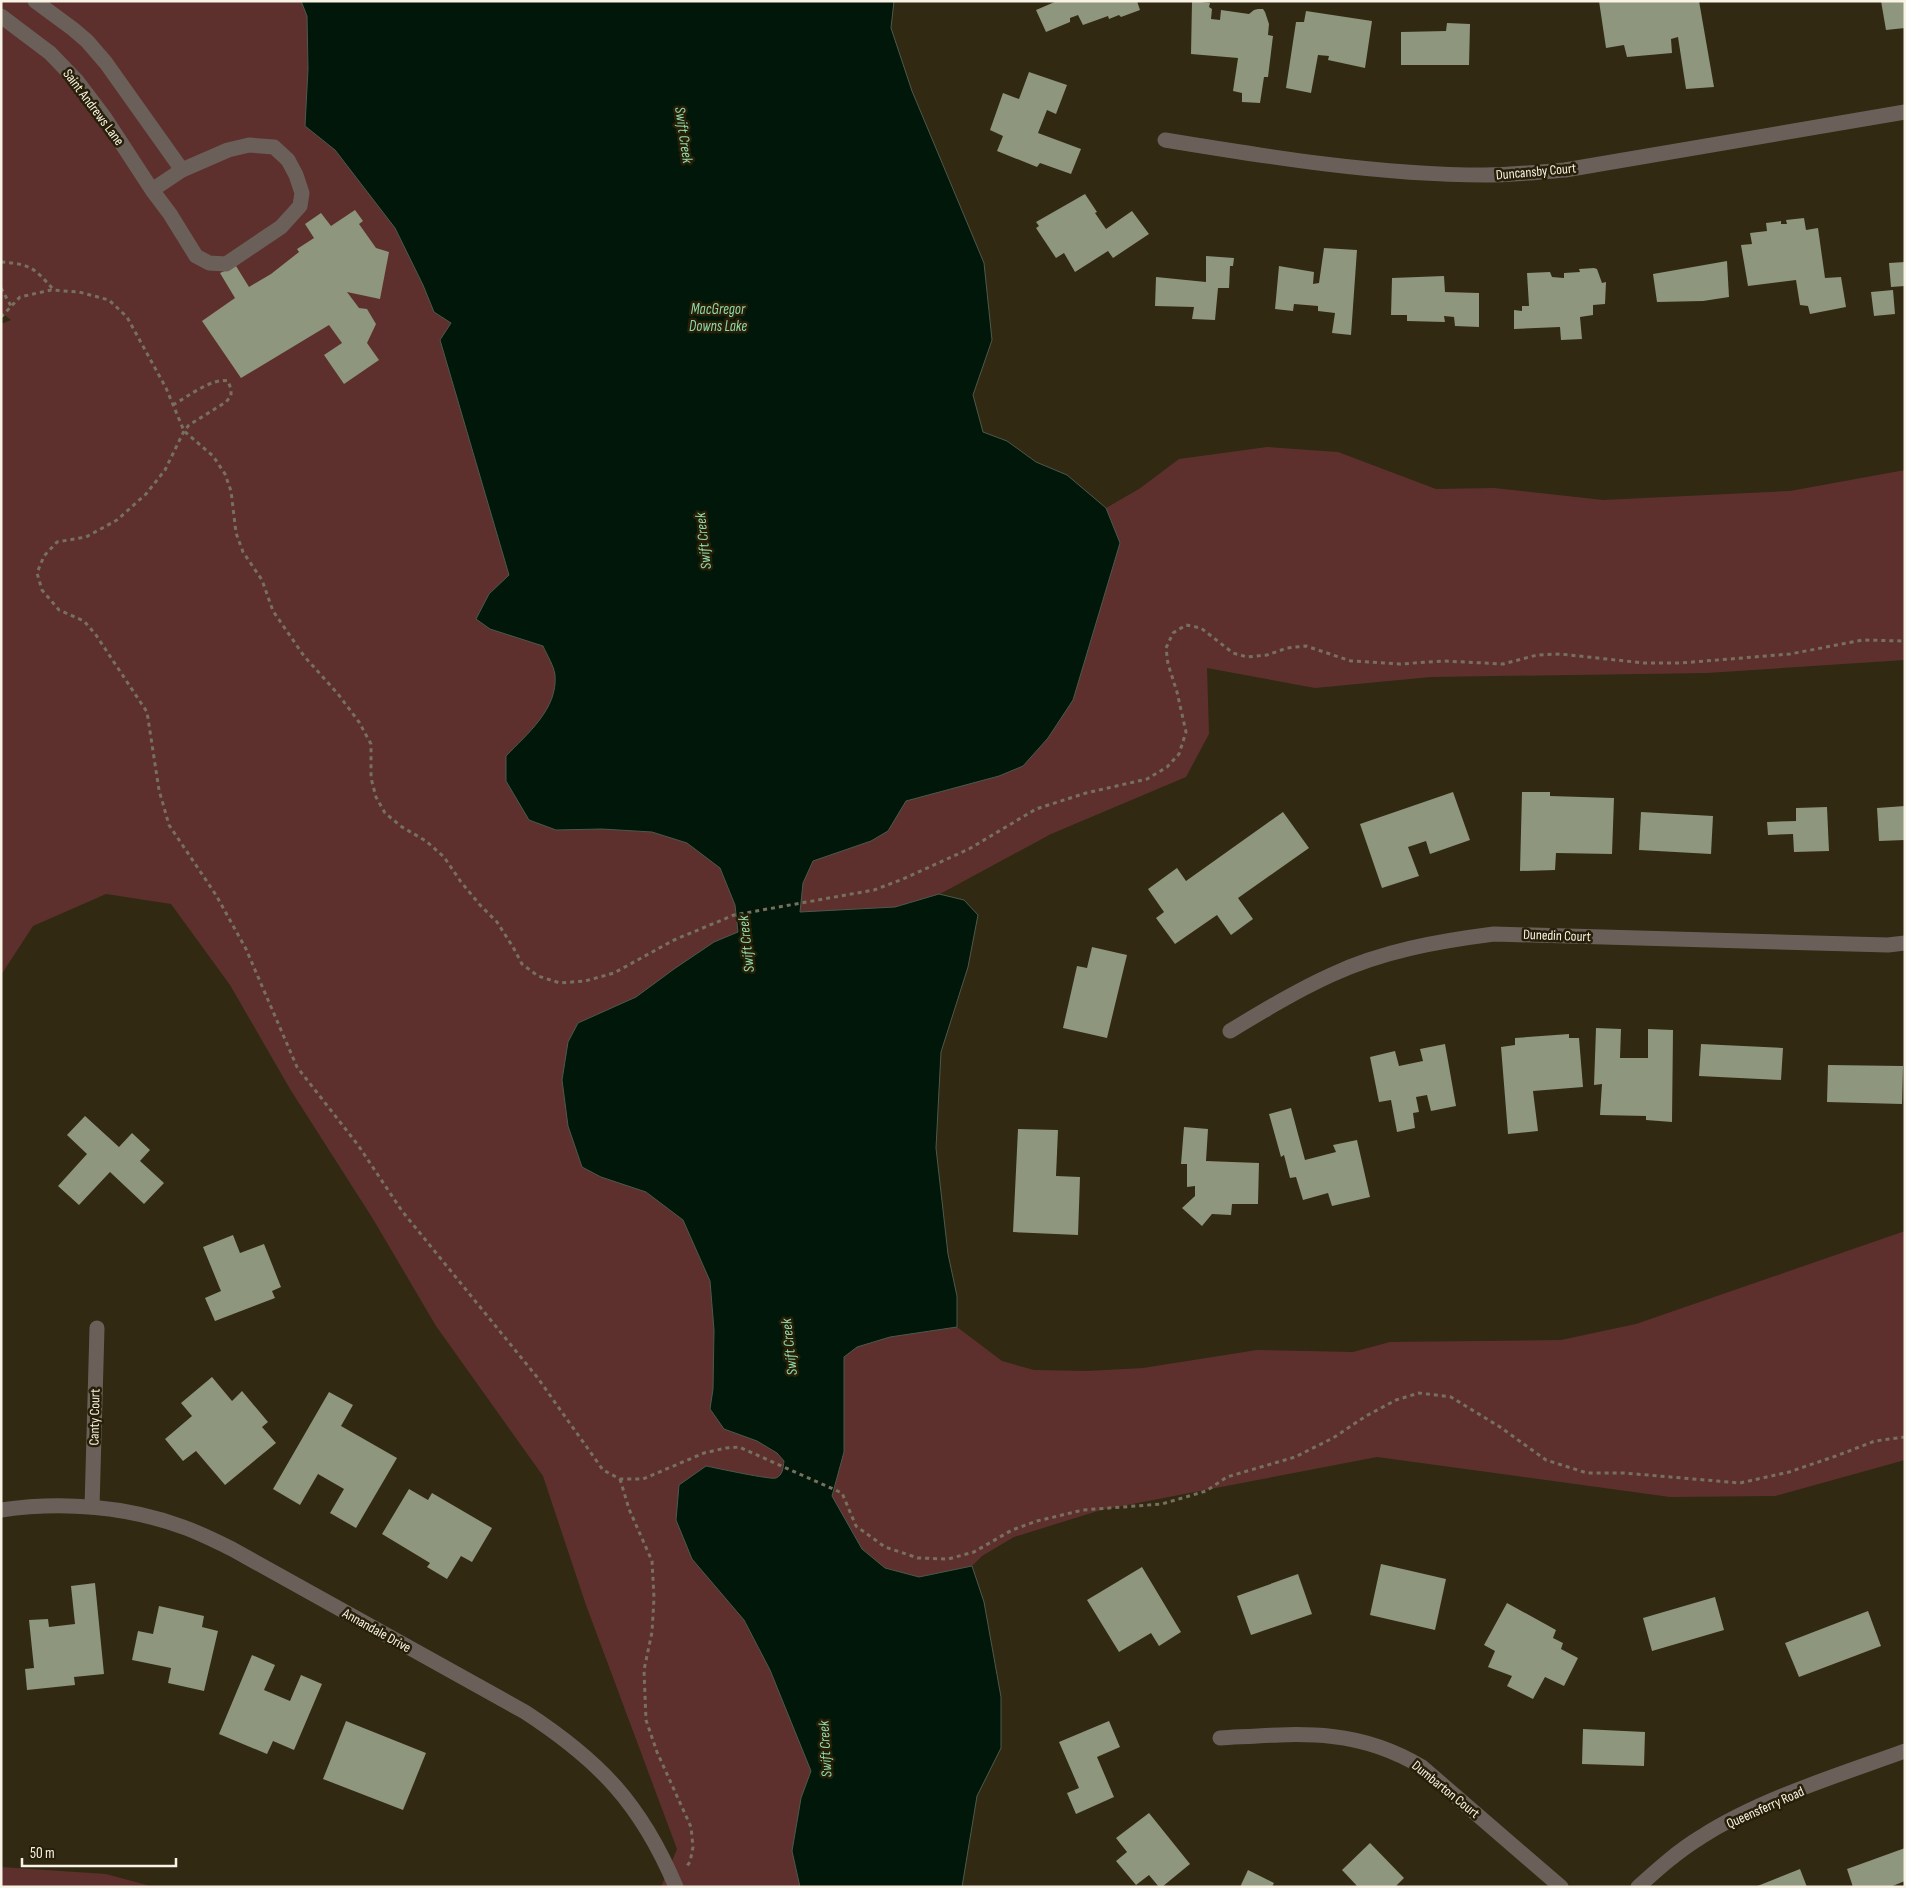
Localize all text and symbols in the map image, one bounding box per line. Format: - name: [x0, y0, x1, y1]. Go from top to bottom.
- street label: Saint Andrews Lane: [59, 66, 128, 149]
- water label: Swift Creek: [670, 106, 697, 165]
- street label: Duncansby Court: [1495, 160, 1577, 183]
- water label: MacGregor Downs Lake: [689, 300, 747, 336]
- water label: Swift Creek: [691, 511, 716, 570]
- water label: Swift Creek: [734, 914, 759, 973]
- street label: Dunedin Court: [1523, 926, 1591, 945]
- water label: Swift Creek: [777, 1317, 802, 1376]
- street label: Canty Court: [86, 1388, 103, 1446]
- street label: Annandale Drive: [339, 1604, 414, 1656]
- water label: Swift Creek: [815, 1720, 836, 1778]
- street label: Dumbarton Court: [1408, 1757, 1483, 1822]
- street label: Queensferry Road: [1724, 1783, 1807, 1832]
- scale bar: [22, 1836, 176, 1868]
- text: 50 m: [30, 1844, 55, 1863]

